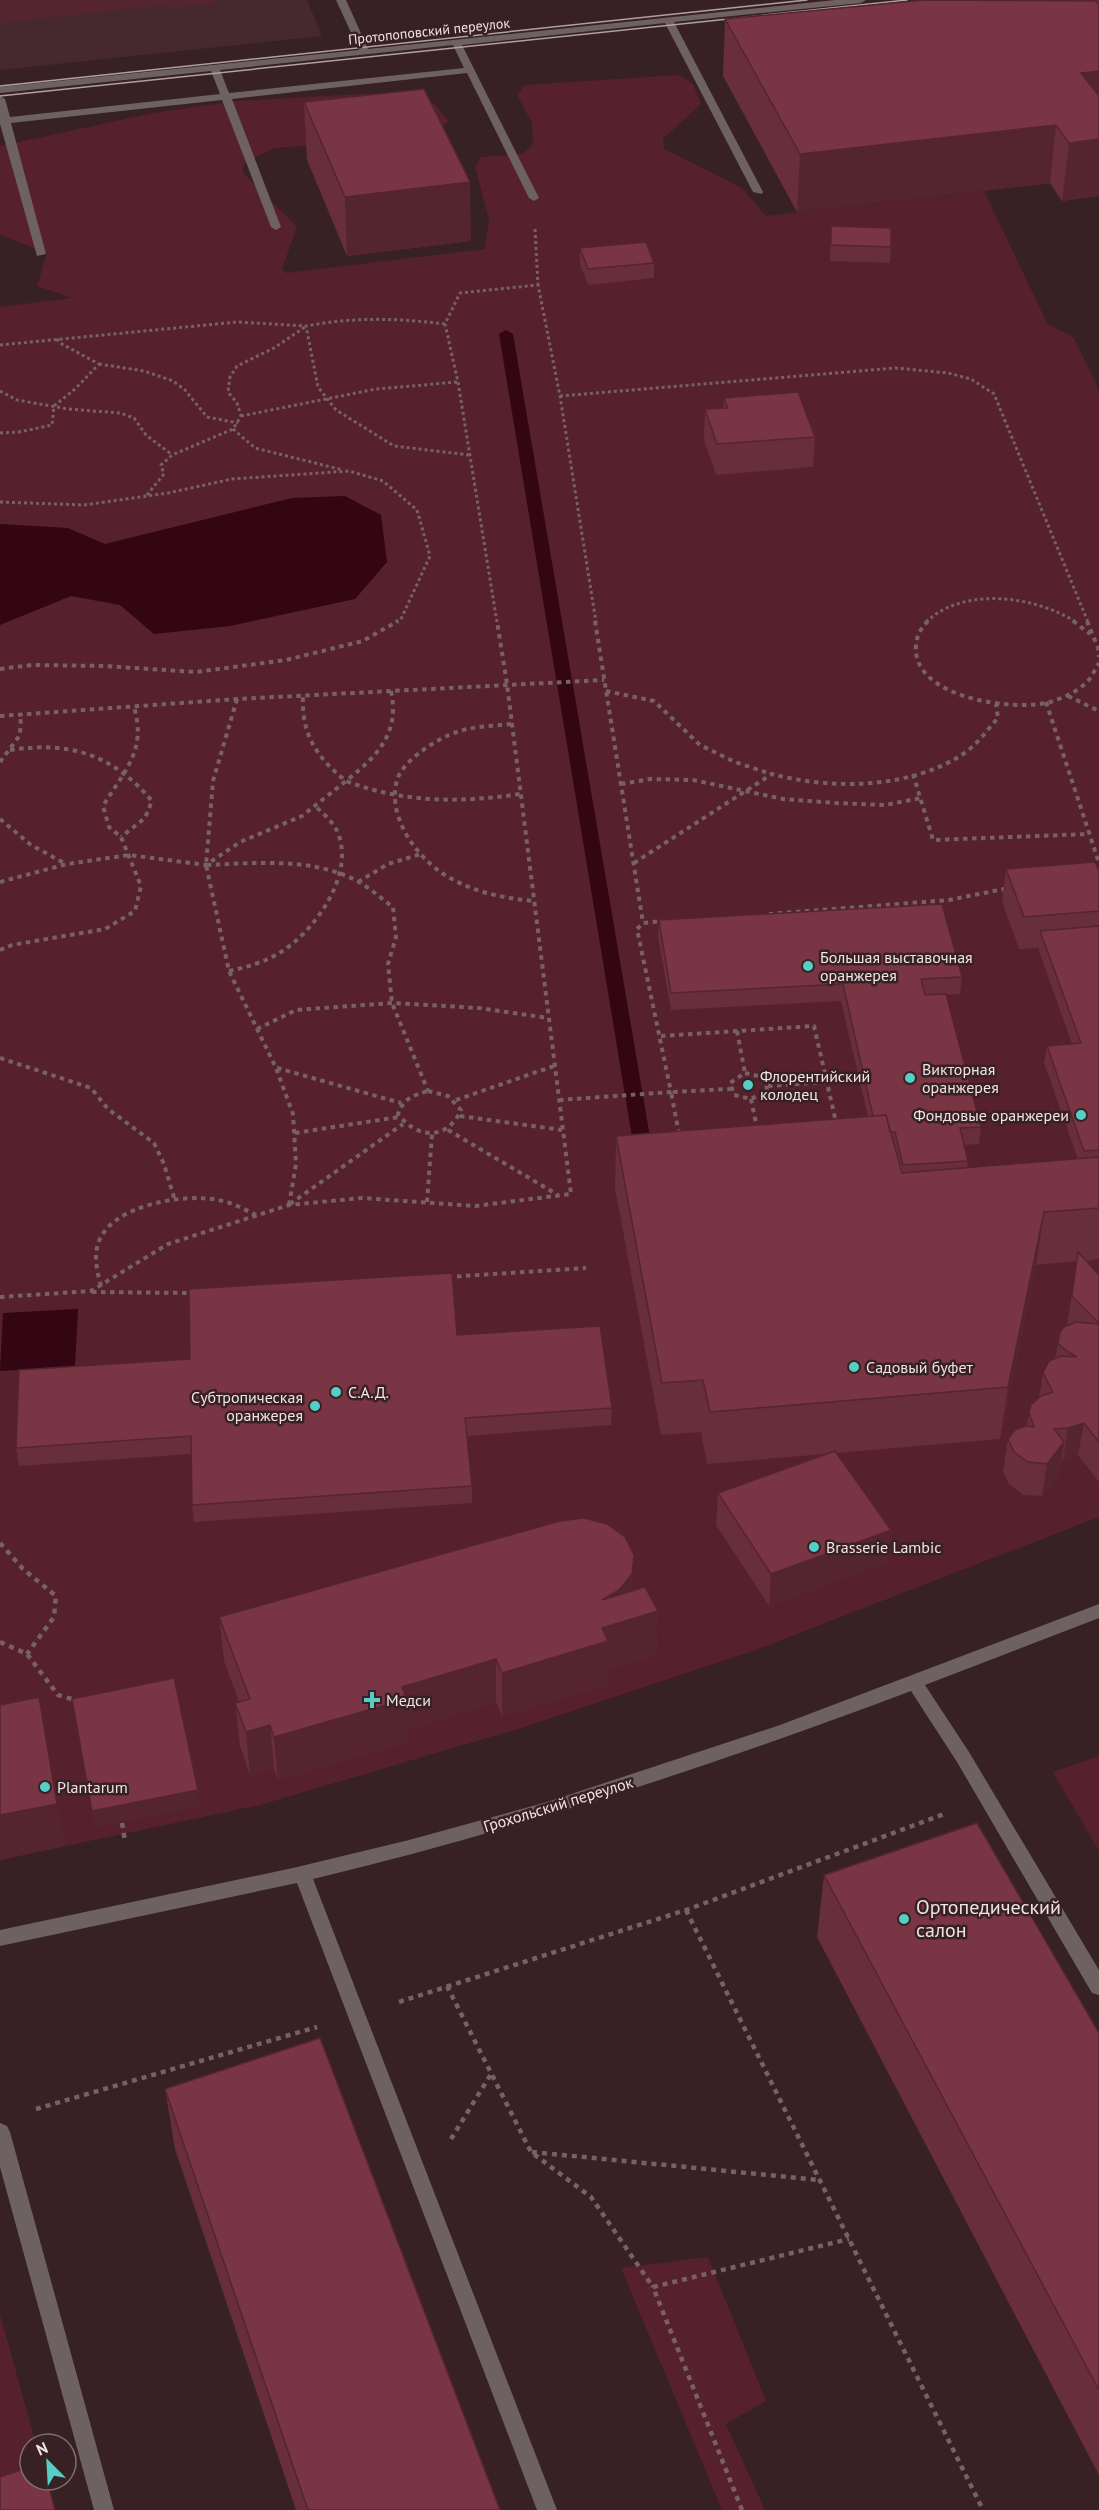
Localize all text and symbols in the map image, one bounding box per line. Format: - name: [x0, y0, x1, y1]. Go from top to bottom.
- street label: Протопоповский переулок: [347, 14, 511, 48]
- place label: Большая выставочная оранжерея: [820, 947, 973, 985]
- marker: Большая выставочная оранжерея: [801, 959, 815, 973]
- place label: Викторная оранжерея: [922, 1059, 999, 1097]
- place label: Флорентийский колодец: [760, 1066, 870, 1104]
- marker: Викторная оранжерея: [903, 1071, 917, 1085]
- marker: Флорентийский колодец: [741, 1078, 755, 1092]
- place label: Фондовые оранжереи: [913, 1105, 1069, 1125]
- marker: Фондовые оранжереи: [1074, 1108, 1088, 1122]
- place label: Садовый буфет: [866, 1357, 974, 1377]
- marker: Садовый буфет: [847, 1360, 861, 1374]
- place label: С.А.Д.: [348, 1382, 389, 1402]
- marker: С.А.Д.: [329, 1385, 343, 1399]
- place label: Субтропическая оранжерея: [191, 1387, 303, 1425]
- marker: Субтропическая оранжерея: [308, 1399, 322, 1413]
- place label: Brasserie Lambic: [826, 1537, 941, 1557]
- marker: Brasserie Lambic: [807, 1540, 821, 1554]
- place label: Медси: [386, 1690, 431, 1710]
- marker: Медси: [363, 1691, 381, 1709]
- street label: Грохольский переулок: [481, 1772, 635, 1836]
- place label: Plantarum: [57, 1777, 128, 1797]
- marker: Plantarum: [38, 1780, 52, 1794]
- place label: Ортопедический салон: [916, 1894, 1061, 1943]
- marker: Ортопедический салон: [897, 1912, 911, 1926]
- north arrow: [18, 2432, 78, 2492]
- text: N: [33, 2437, 51, 2460]

